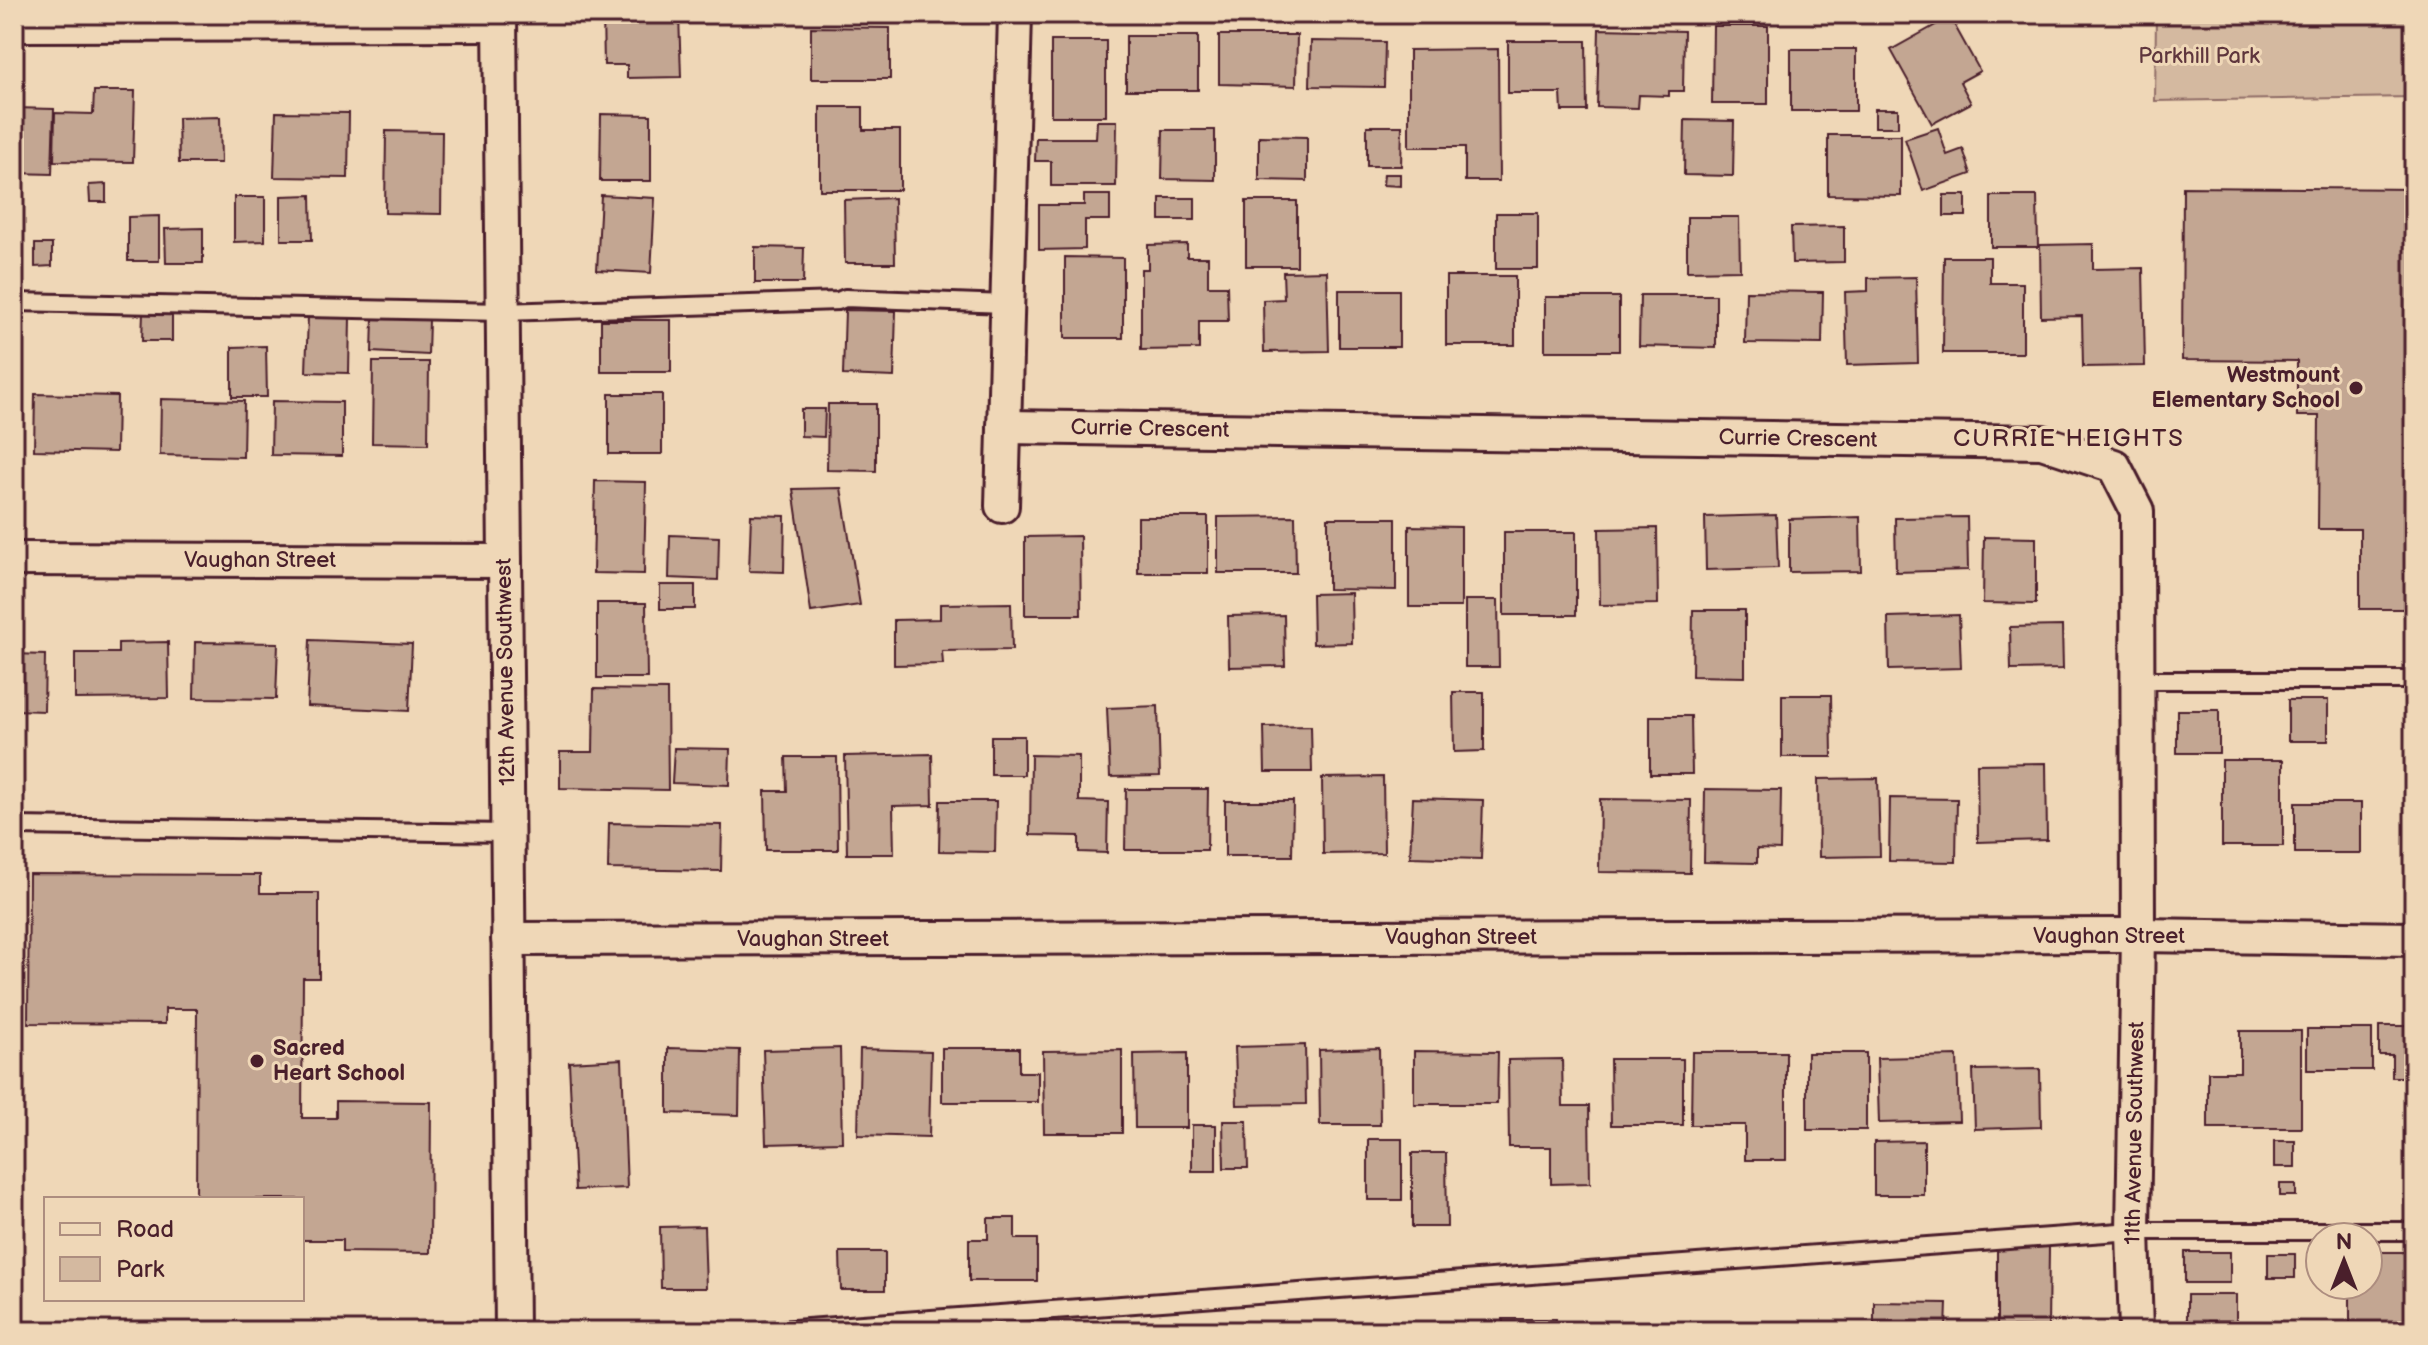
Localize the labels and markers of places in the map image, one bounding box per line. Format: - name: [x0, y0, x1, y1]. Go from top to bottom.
- place label: Westmount Elementary School: [2152, 362, 2341, 414]
- marker: Westmount Elementary School: [2347, 379, 2365, 397]
- place label: Sacred Heart School: [273, 1035, 405, 1087]
- marker: Sacred Heart School: [248, 1052, 266, 1070]

